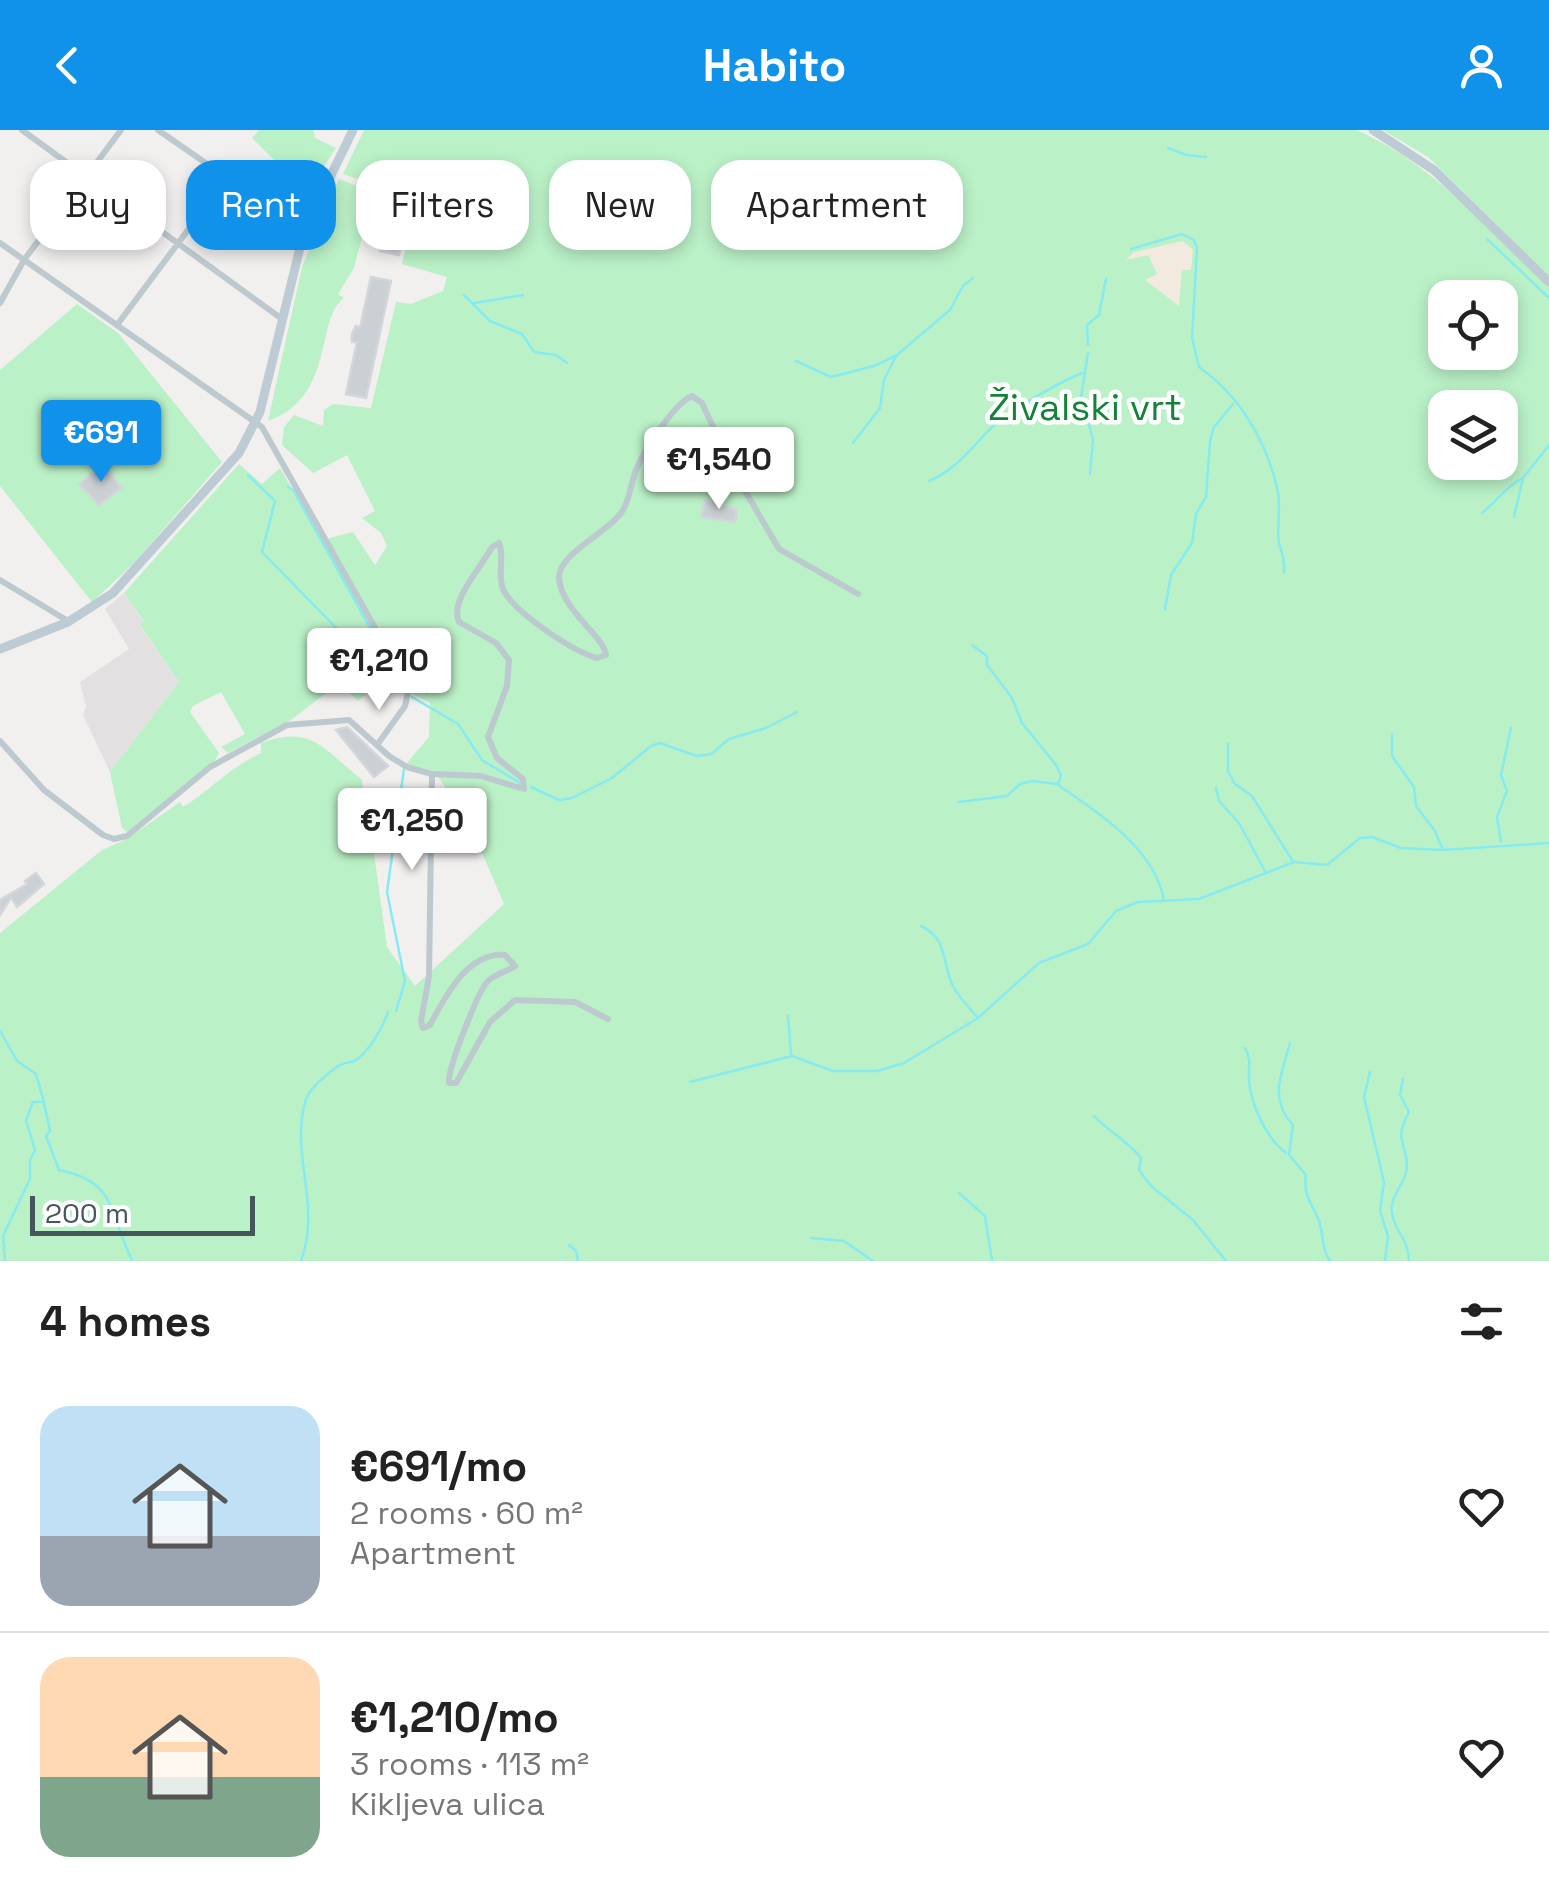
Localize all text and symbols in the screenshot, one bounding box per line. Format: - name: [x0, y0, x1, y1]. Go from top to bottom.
- text: Habito: [703, 37, 846, 94]
- icon: back: [40, 38, 95, 93]
- icon: person: [1454, 38, 1509, 93]
- chip: Buy: [30, 160, 166, 250]
- chip: Rent: [186, 160, 336, 250]
- chip: Filters: [356, 160, 529, 250]
- chip: New: [549, 160, 691, 250]
- chip: Apartment: [711, 160, 963, 250]
- map controls: [1428, 280, 1518, 480]
- button: locate: [1428, 280, 1518, 370]
- park label: Živalski vrt: [988, 383, 1182, 431]
- button: layers: [1428, 390, 1518, 480]
- pin: €691: [42, 400, 160, 485]
- text: €691: [63, 412, 139, 452]
- pin: €1,540: [638, 427, 800, 512]
- text: €1,540: [666, 439, 772, 479]
- pin: €1,210: [298, 628, 460, 713]
- text: €1,210: [329, 640, 429, 680]
- pin: €1,250: [331, 788, 493, 873]
- text: €1,250: [360, 800, 464, 840]
- scale bar: [30, 1191, 255, 1236]
- text: 200 m: [45, 1195, 129, 1231]
- icon: filters: [1454, 1294, 1509, 1349]
- text: 4 homes: [40, 1295, 211, 1348]
- text: €691/mo: [350, 1440, 527, 1493]
- icon: home: [120, 1446, 240, 1566]
- icon: heart: [1454, 1479, 1509, 1534]
- text: 2 rooms · 60 m²: [350, 1493, 583, 1533]
- text: Apartment: [350, 1533, 516, 1573]
- text: €1,210/mo: [350, 1691, 559, 1744]
- icon: home: [120, 1697, 240, 1817]
- icon: heart: [1454, 1730, 1509, 1785]
- text: 3 rooms · 113 m²: [350, 1744, 589, 1784]
- text: Kikljeva ulica: [350, 1784, 545, 1824]

